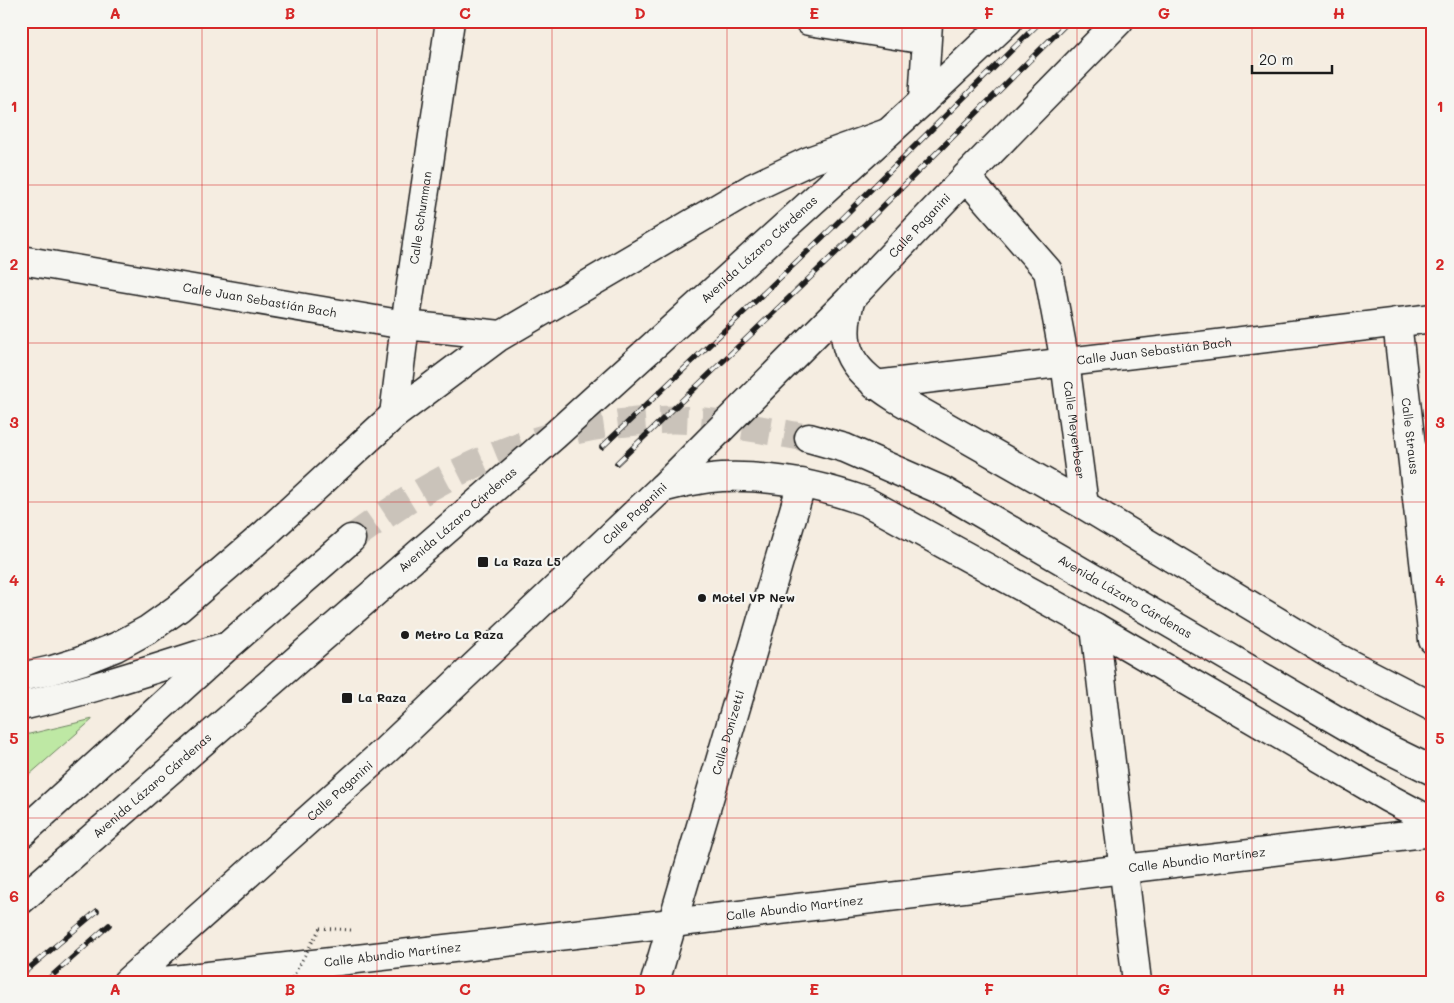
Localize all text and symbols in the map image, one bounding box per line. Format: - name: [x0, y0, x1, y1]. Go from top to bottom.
- text: A: [109, 2, 121, 23]
- text: B: [285, 2, 295, 23]
- text: C: [459, 2, 471, 23]
- text: D: [634, 2, 646, 23]
- text: E: [809, 2, 819, 23]
- text: F: [984, 2, 994, 23]
- text: G: [1158, 2, 1170, 23]
- text: H: [1333, 2, 1345, 23]
- scale bar: [1252, 42, 1332, 74]
- text: 20 m: [1259, 49, 1293, 69]
- text: 1: [10, 95, 18, 116]
- text: 1: [1436, 95, 1444, 116]
- street label: Calle Schumman: [405, 170, 435, 265]
- street label: Calle Paganini: [884, 189, 953, 261]
- street label: Avenida Lázaro Cárdenas: [697, 192, 821, 306]
- text: 2: [10, 253, 19, 274]
- text: 2: [1436, 253, 1445, 274]
- street label: Calle Juan Sebastián Bach: [182, 279, 338, 320]
- street label: Calle Juan Sebastián Bach: [1076, 333, 1232, 368]
- street label: Calle Meyerbeer: [1061, 380, 1089, 480]
- street label: Calle Strauss: [1399, 397, 1423, 476]
- text: 3: [9, 411, 19, 432]
- text: 3: [1435, 411, 1445, 432]
- street label: Avenida Lázaro Cárdenas: [394, 463, 520, 575]
- street label: Calle Paganini: [599, 479, 670, 547]
- street label: Avenida Lázaro Cárdenas: [1056, 551, 1195, 641]
- place label: La Raza L5: [494, 553, 561, 569]
- marker: La Raza L5: [476, 555, 490, 569]
- text: 4: [9, 569, 19, 590]
- text: 4: [1435, 569, 1445, 590]
- place label: Motel VP New: [712, 589, 795, 605]
- marker: Motel VP New: [696, 592, 708, 604]
- place label: Metro La Raza: [415, 626, 504, 642]
- marker: Metro La Raza: [399, 629, 411, 641]
- street label: Calle Donizetti: [707, 688, 748, 777]
- place label: La Raza: [358, 689, 406, 705]
- marker: La Raza: [340, 691, 354, 705]
- text: 5: [9, 727, 19, 748]
- text: 5: [1435, 727, 1445, 748]
- street label: Avenida Lázaro Cárdenas: [89, 729, 214, 841]
- street label: Calle Paganini: [303, 757, 376, 824]
- street label: Calle Abundio Martínez: [1127, 843, 1266, 875]
- text: 6: [9, 885, 19, 906]
- text: 6: [1435, 885, 1445, 906]
- street label: Calle Abundio Martínez: [725, 891, 864, 923]
- street label: Calle Abundio Martínez: [323, 938, 462, 970]
- text: A: [109, 978, 121, 999]
- text: B: [285, 978, 295, 999]
- text: C: [459, 978, 471, 999]
- text: D: [634, 978, 646, 999]
- text: E: [809, 978, 819, 999]
- text: F: [984, 978, 994, 999]
- text: G: [1158, 978, 1170, 999]
- text: H: [1333, 978, 1345, 999]

